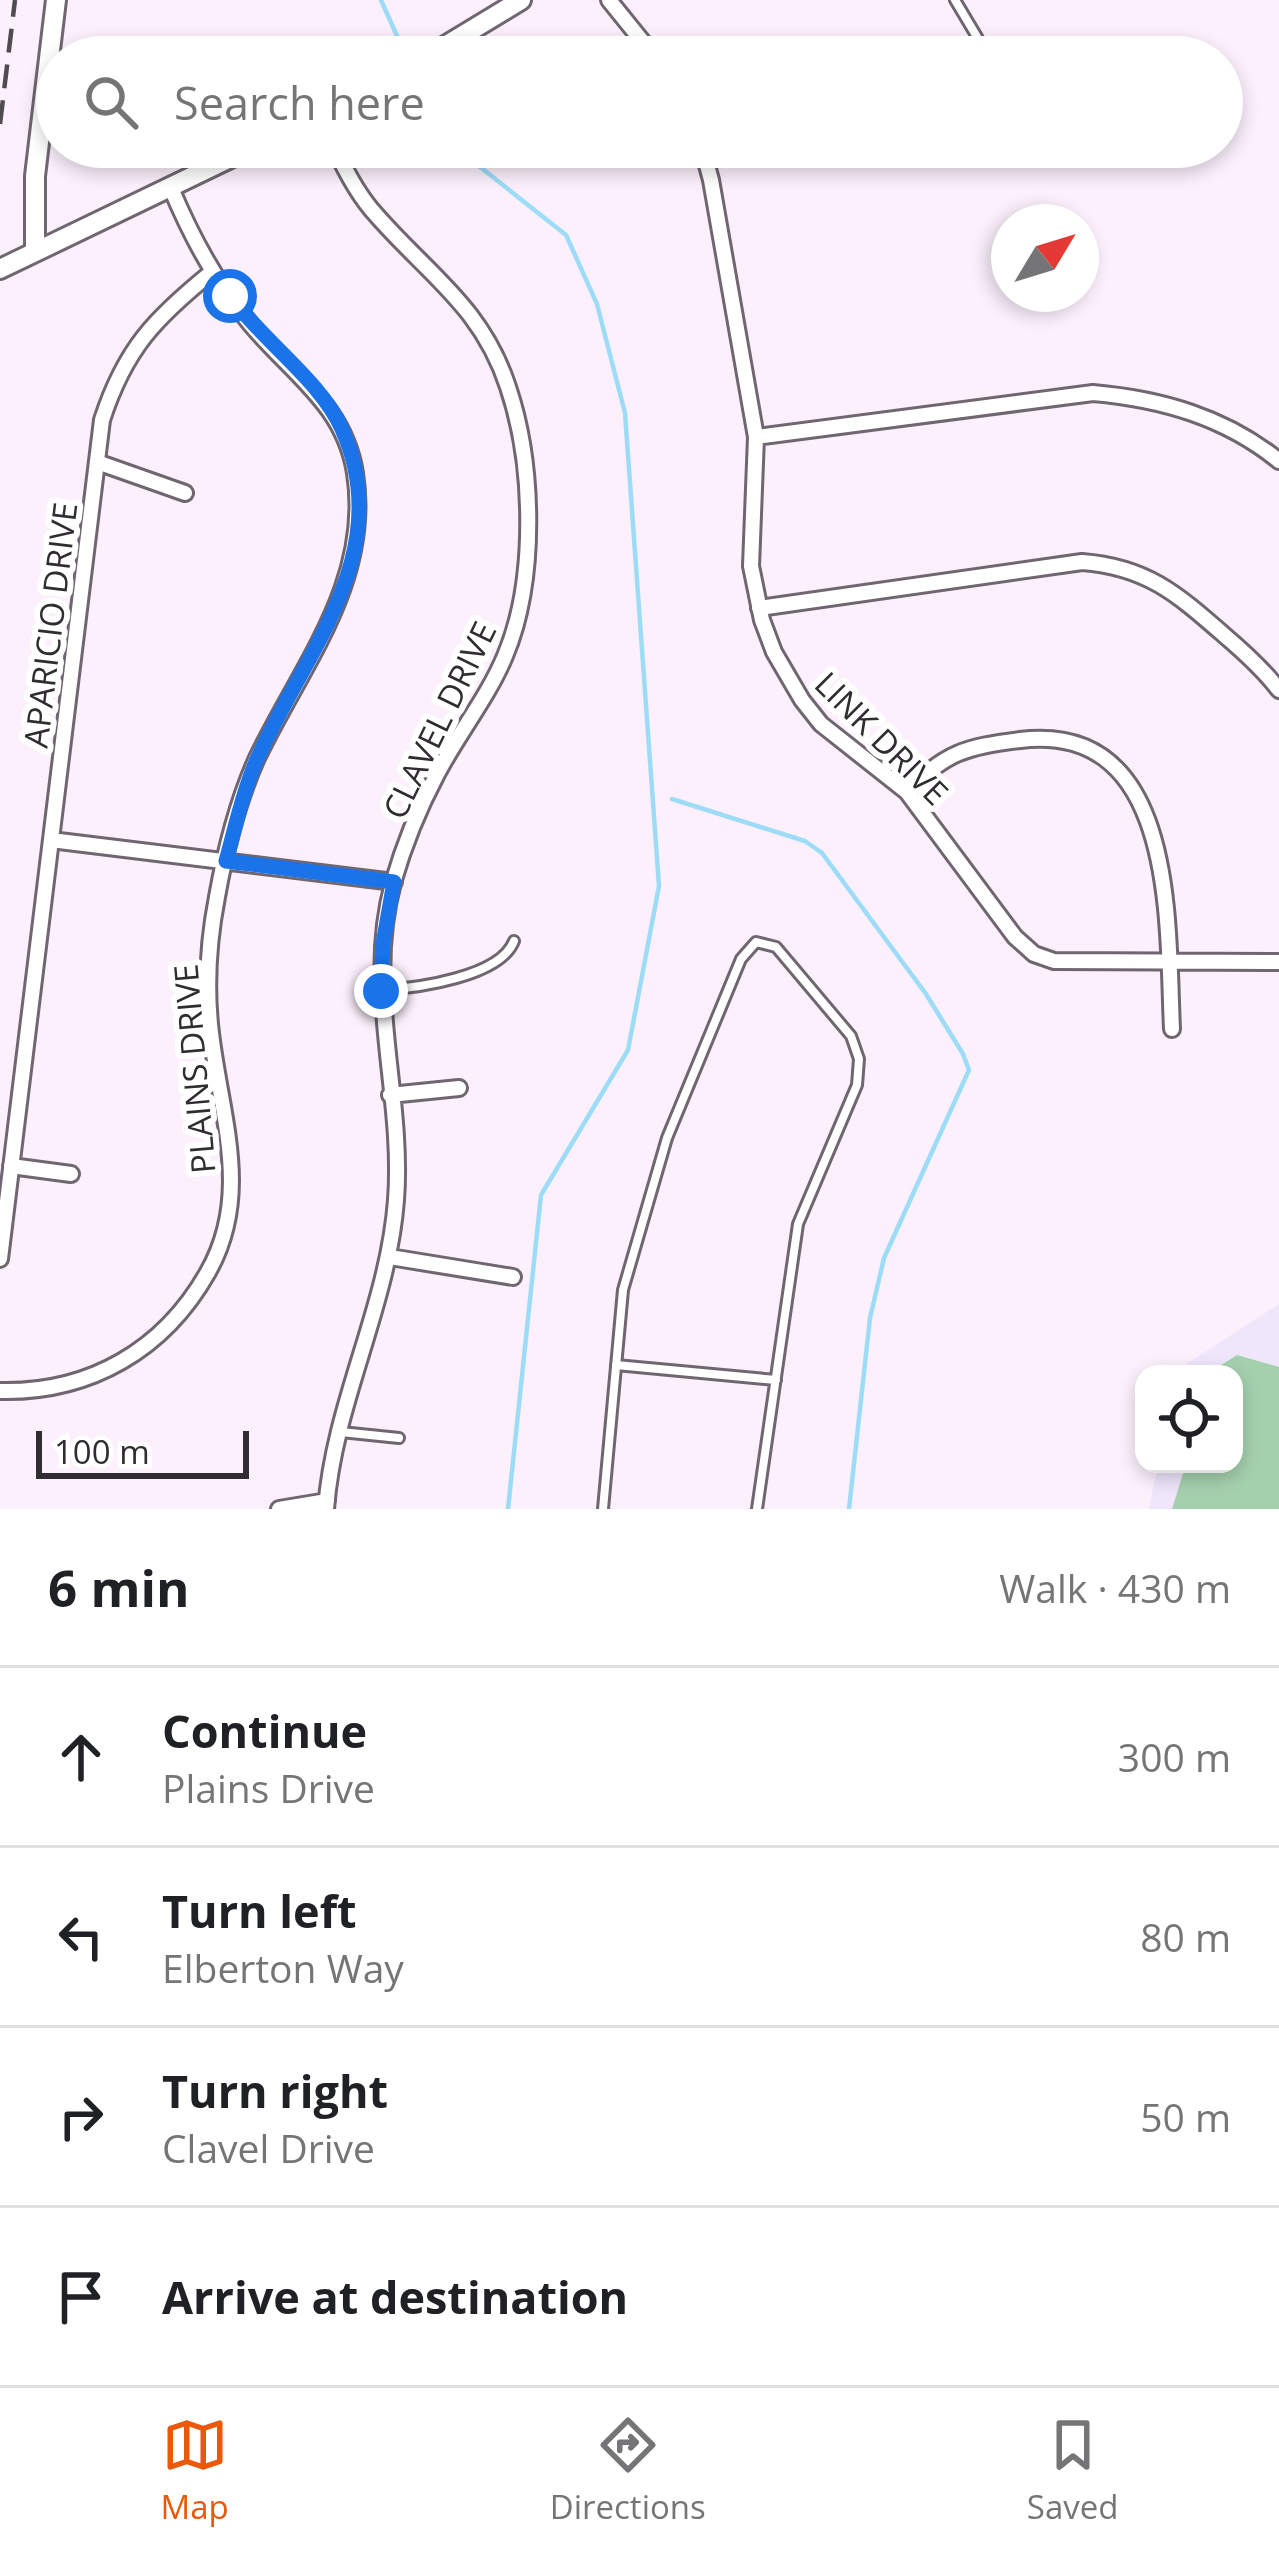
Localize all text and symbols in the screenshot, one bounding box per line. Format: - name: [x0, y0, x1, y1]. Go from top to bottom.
- search box: [36, 36, 1243, 168]
- icon: search: [78, 69, 144, 135]
- text: Search here: [174, 72, 425, 133]
- north arrow: [991, 204, 1099, 312]
- route start: [203, 269, 257, 323]
- street label: APARICIO DRIVE: [13, 500, 87, 750]
- street label: CLAVEL DRIVE: [372, 614, 506, 826]
- street label: LINK DRIVE: [805, 661, 959, 815]
- street label: PLAINS DRIVE: [162, 962, 226, 1176]
- route end: [354, 964, 408, 1018]
- map controls: [1135, 1365, 1243, 1473]
- button: locate: [1135, 1365, 1243, 1473]
- scale bar: [36, 1425, 249, 1478]
- text: 100 m: [54, 1429, 150, 1474]
- text: 6 min: [48, 1552, 190, 1622]
- text: Walk · 430 m: [999, 1561, 1231, 1614]
- text: Continue: [162, 1700, 367, 1761]
- icon: ahead: [48, 1724, 114, 1790]
- text: 300 m: [1118, 1730, 1231, 1783]
- text: Plains Drive: [162, 1761, 375, 1814]
- text: Turn left: [162, 1880, 357, 1941]
- icon: left: [48, 1904, 114, 1970]
- text: 80 m: [1140, 1910, 1231, 1963]
- text: Elberton Way: [162, 1941, 404, 1994]
- text: Turn right: [162, 2060, 388, 2121]
- icon: right: [48, 2084, 114, 2150]
- text: 50 m: [1140, 2090, 1231, 2143]
- text: Clavel Drive: [162, 2121, 375, 2174]
- icon: arrive: [48, 2264, 114, 2330]
- text: Arrive at destination: [162, 2266, 628, 2327]
- tab: Map: [161, 2412, 229, 2529]
- tab: Directions: [550, 2412, 706, 2529]
- tab: Saved: [1027, 2412, 1118, 2529]

